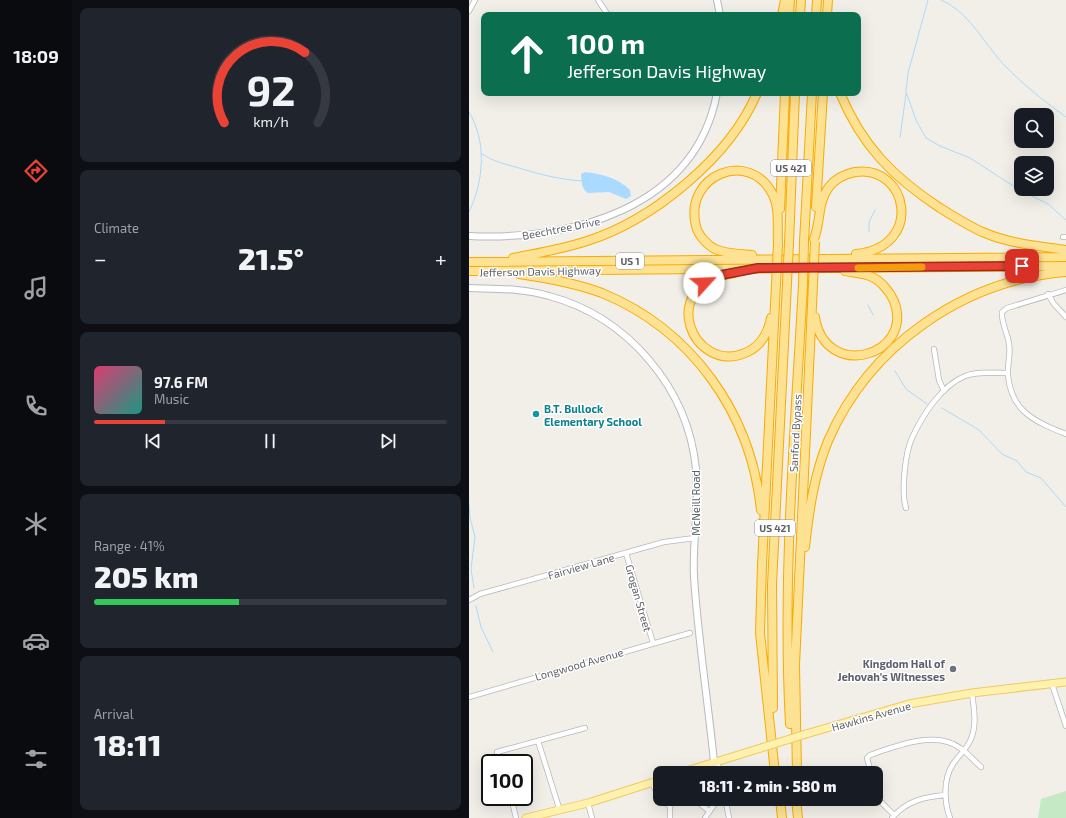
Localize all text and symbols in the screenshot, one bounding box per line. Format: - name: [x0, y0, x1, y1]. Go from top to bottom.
- text: 100 m: [567, 26, 645, 60]
- icon: ahead: [501, 28, 553, 80]
- text: 18:09: [13, 45, 59, 67]
- text: Jefferson Davis Highway: [567, 60, 766, 82]
- text: 92: [246, 64, 295, 114]
- map controls: [1014, 108, 1054, 196]
- button: search: [1014, 108, 1054, 148]
- text: km/h: [253, 113, 288, 130]
- button: layers: [1014, 156, 1054, 196]
- icon: directions: [22, 157, 50, 185]
- road number: US 421: [771, 160, 811, 176]
- street label: Beechtree Drive: [521, 214, 601, 242]
- text: Climate: [94, 220, 139, 236]
- text: 21.5°: [238, 240, 304, 276]
- text: −: [94, 245, 107, 271]
- text: +: [435, 245, 447, 271]
- pin: [1005, 249, 1039, 283]
- road number: US 1: [616, 253, 644, 269]
- icon: arrive: [1011, 255, 1033, 277]
- position arrow: [683, 262, 725, 304]
- street label: Jefferson Davis Highway: [479, 263, 601, 279]
- icon: music: [22, 274, 50, 302]
- text: 97.6 FM: [154, 373, 208, 391]
- text: Music: [154, 391, 189, 407]
- icon: phone: [22, 392, 50, 420]
- street label: Sanford Bypass: [786, 393, 804, 472]
- place label: B.T. Bullock Elementary School: [544, 402, 642, 429]
- marker: B.T. Bullock Elementary School: [531, 409, 541, 419]
- icon: previous: [142, 430, 164, 452]
- icon: pause: [259, 430, 281, 452]
- icon: next: [377, 430, 399, 452]
- street label: McNeill Road: [689, 470, 702, 536]
- icon: climate: [22, 510, 50, 538]
- road number: US 421: [755, 520, 795, 536]
- text: Range · 41%: [94, 538, 165, 554]
- street label: Fairview Lane: [546, 550, 616, 582]
- text: 205 km: [94, 558, 198, 594]
- street label: Grogan Street: [623, 563, 655, 633]
- icon: car: [22, 627, 50, 655]
- street label: Longwood Avenue: [533, 645, 625, 683]
- place label: Kingdom Hall of Jehovah’s Witnesses: [838, 657, 946, 683]
- marker: Kingdom Hall of Jehovah’s Witnesses: [948, 664, 958, 674]
- street label: Hawkins Avenue: [830, 698, 912, 734]
- text: Arrival: [94, 706, 134, 722]
- text: 18:11: [94, 726, 162, 762]
- icon: filters: [22, 745, 50, 773]
- speed limit sign: 100: [481, 754, 533, 806]
- text: 18:11 · 2 min · 580 m: [699, 777, 837, 795]

